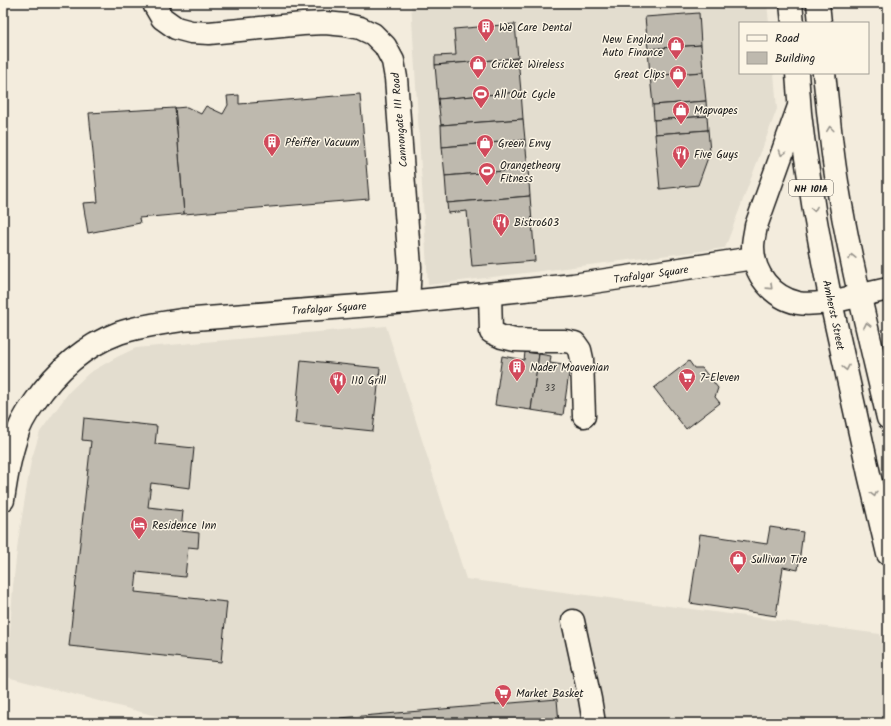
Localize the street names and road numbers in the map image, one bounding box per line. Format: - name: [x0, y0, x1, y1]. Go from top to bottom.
- street label: Cannongate III Road: [387, 71, 413, 168]
- road number: NH 101A: [789, 180, 833, 196]
- street label: Trafalgar Square: [613, 261, 690, 289]
- street label: Amherst Street: [817, 279, 849, 353]
- street label: Trafalgar Square: [291, 297, 367, 321]

